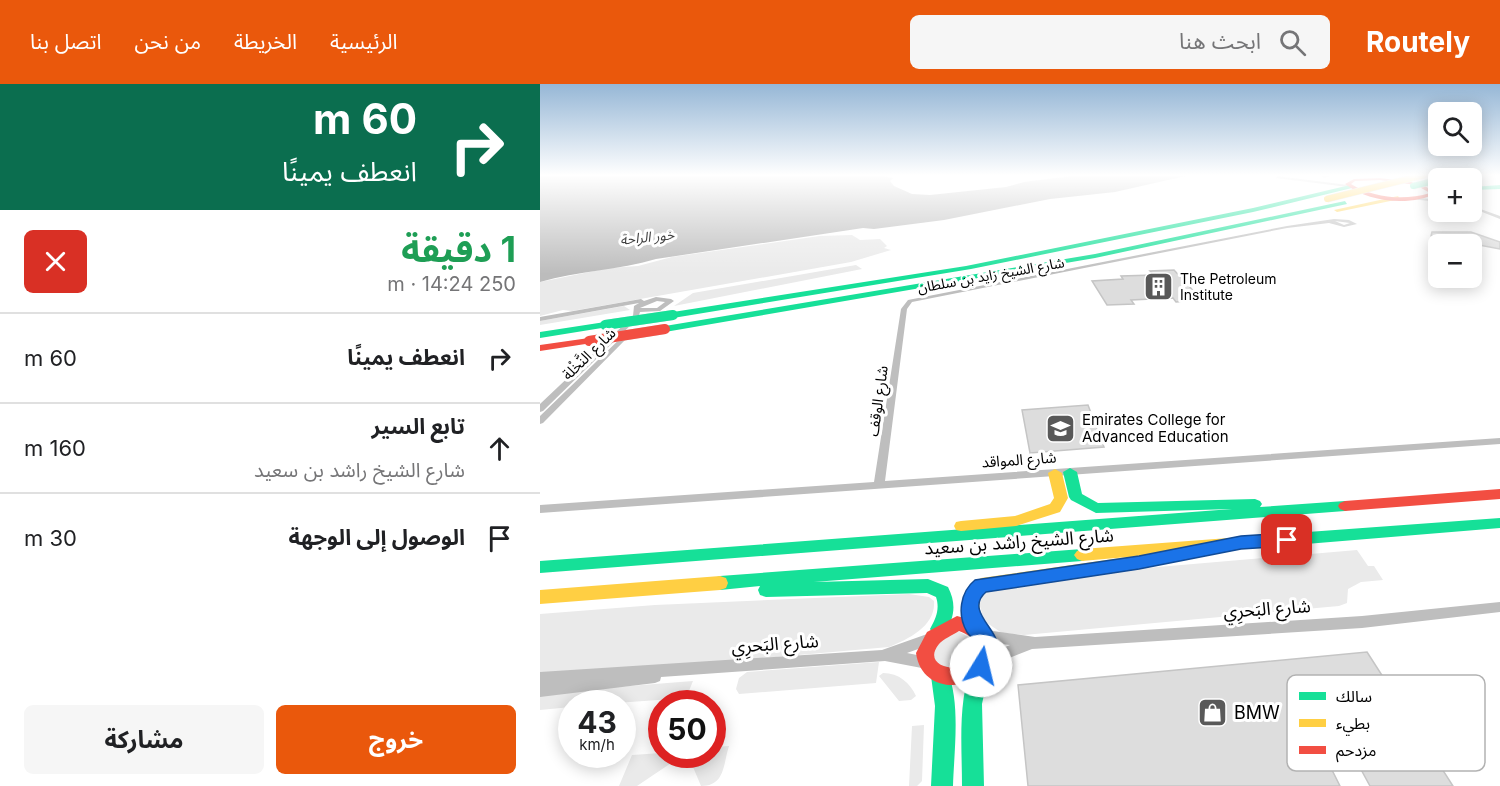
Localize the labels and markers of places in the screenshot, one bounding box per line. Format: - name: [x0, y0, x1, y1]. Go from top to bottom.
- place label: The Petroleum Institute: [1180, 270, 1277, 303]
- building icon: The Petroleum Institute: [1143, 271, 1175, 303]
- place label: Emirates College for Advanced Education: [1082, 410, 1229, 446]
- school or university icon: Emirates College for Advanced Education: [1045, 413, 1077, 445]
- pin: [1261, 514, 1312, 565]
- shop icon: BMW: [1197, 697, 1229, 729]
- place label: BMW: [1234, 702, 1280, 723]

